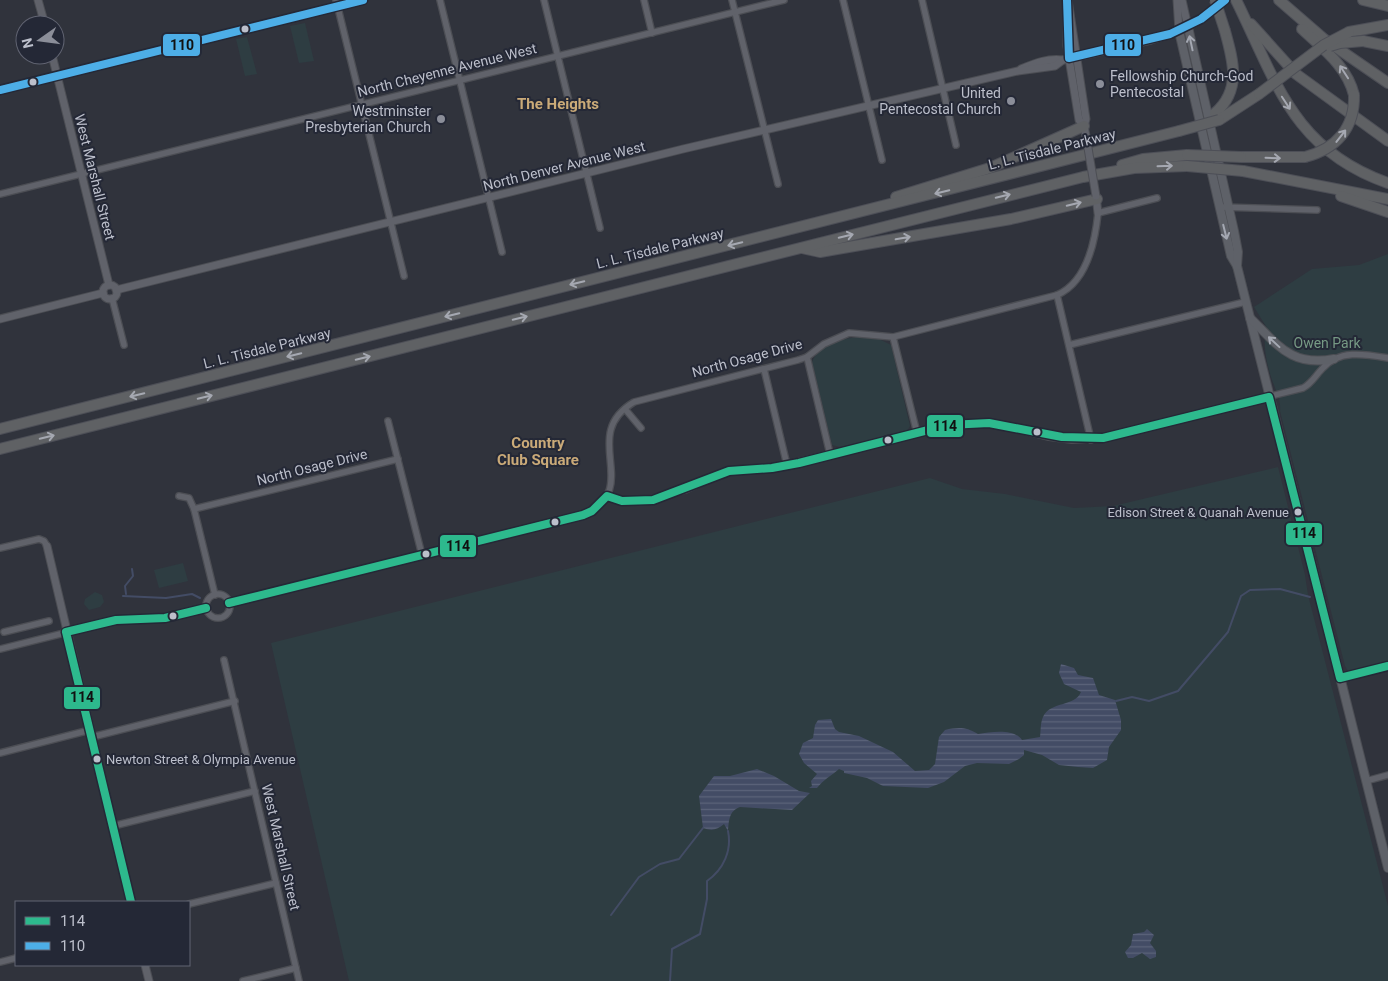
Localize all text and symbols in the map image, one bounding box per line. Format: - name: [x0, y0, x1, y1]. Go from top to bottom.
- north arrow: [15, 15, 65, 65]
- unlabelled marker: [240, 24, 250, 34]
- line badge: 110: [162, 33, 201, 57]
- line badge: 110: [1104, 33, 1142, 57]
- text: N: [18, 36, 36, 50]
- one-way arrow: [1186, 36, 1195, 52]
- text: 110: [170, 37, 194, 53]
- text: 110: [1111, 37, 1135, 53]
- street label: North Cheyenne Avenue West: [356, 40, 539, 100]
- one-way arrow: [1339, 65, 1350, 79]
- place label: Fellowship Church-God Pentecostal: [1110, 68, 1254, 100]
- unlabelled marker: [28, 77, 38, 87]
- marker: Fellowship Church-God Pentecostal: [1094, 78, 1106, 90]
- place label: United Pentecostal Church: [879, 85, 1001, 117]
- district label: The Heights: [517, 95, 599, 113]
- marker: United Pentecostal Church: [1005, 95, 1017, 107]
- one-way arrow: [1281, 96, 1291, 110]
- place label: Westminster Presbyterian Church: [305, 103, 431, 135]
- street label: West Marshall Street: [72, 112, 118, 242]
- marker: Westminster Presbyterian Church: [435, 113, 447, 125]
- street label: L. L. Tisdale Parkway: [987, 125, 1118, 173]
- one-way arrow: [1336, 130, 1347, 143]
- street label: North Denver Avenue West: [481, 138, 647, 194]
- one-way arrow: [1264, 153, 1281, 163]
- one-way arrow: [1157, 161, 1173, 171]
- one-way arrow: [935, 187, 951, 197]
- one-way arrow: [995, 191, 1011, 201]
- one-way arrow: [1066, 199, 1082, 208]
- one-way arrow: [1221, 223, 1230, 239]
- street label: L. L. Tisdale Parkway: [595, 224, 726, 272]
- one-way arrow: [837, 231, 853, 240]
- one-way arrow: [894, 232, 910, 242]
- one-way arrow: [727, 240, 743, 249]
- one-way arrow: [569, 279, 585, 288]
- one-way arrow: [444, 311, 460, 320]
- one-way arrow: [512, 313, 528, 322]
- street label: L. L. Tisdale Parkway: [202, 324, 333, 372]
- park label: Owen Park: [1294, 335, 1361, 351]
- street label: North Osage Drive: [690, 336, 804, 380]
- one-way arrow: [1268, 336, 1280, 348]
- one-way arrow: [287, 351, 303, 360]
- one-way arrow: [354, 353, 370, 362]
- one-way arrow: [129, 390, 145, 400]
- one-way arrow: [196, 392, 212, 401]
- line badge: 114: [926, 414, 964, 438]
- text: 114: [933, 418, 957, 434]
- unlabelled marker: [1032, 427, 1042, 437]
- one-way arrow: [39, 432, 55, 441]
- district label: Country Club Square: [497, 434, 579, 469]
- unlabelled marker: [883, 435, 893, 445]
- street label: North Osage Drive: [255, 446, 369, 488]
- place label: Edison Street & Quanah Avenue: [1108, 505, 1289, 520]
- marker: Edison Street & Quanah Avenue: [1293, 507, 1303, 517]
- unlabelled marker: [550, 517, 560, 527]
- line badge: 114: [1285, 522, 1323, 546]
- text: 114: [1292, 525, 1316, 541]
- line badge: 114: [439, 534, 477, 558]
- text: 114: [446, 538, 470, 554]
- unlabelled marker: [421, 549, 431, 559]
- unlabelled marker: [168, 611, 178, 621]
- line badge: 114: [63, 686, 101, 710]
- text: 114: [70, 689, 94, 705]
- place label: Newton Street & Olympia Avenue: [106, 752, 296, 767]
- marker: Newton Street & Olympia Avenue: [92, 754, 102, 764]
- street label: West Marshall Street: [259, 782, 303, 912]
- legend: [15, 901, 190, 966]
- text: 114: [60, 912, 86, 930]
- text: 110: [60, 937, 85, 955]

